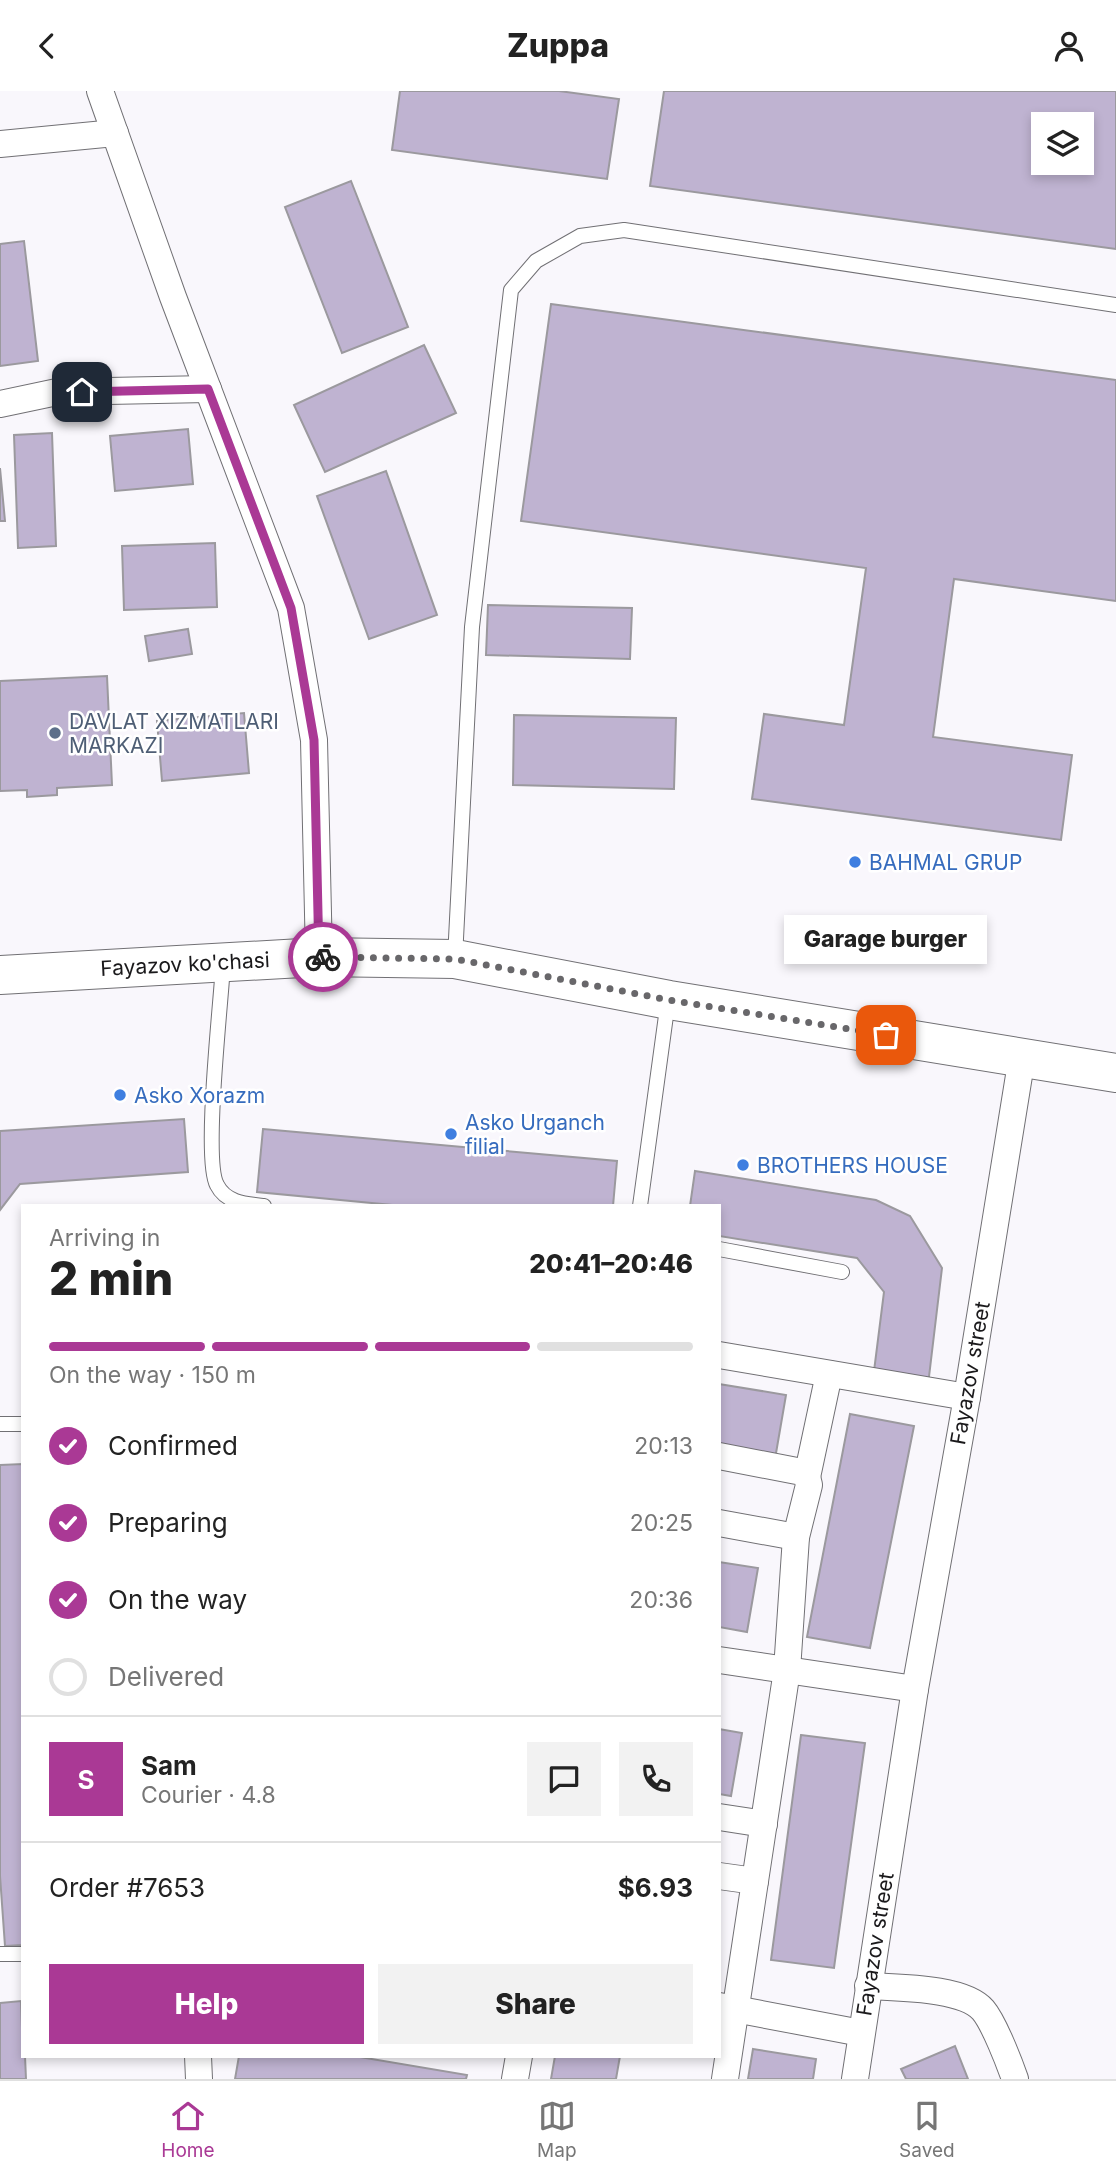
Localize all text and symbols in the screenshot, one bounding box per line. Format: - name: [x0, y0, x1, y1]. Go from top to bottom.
- text: Zuppa: [507, 26, 609, 65]
- icon: back: [28, 27, 66, 65]
- icon: person: [1050, 27, 1088, 65]
- map controls: [1031, 112, 1094, 175]
- button: layers: [1031, 112, 1094, 175]
- pin: [52, 362, 112, 422]
- icon: home: [63, 373, 101, 411]
- place label: DAVLAT XIZMATLARI MARKAZI: [69, 709, 279, 758]
- marker: DAVLAT XIZMATLARI MARKAZI: [47, 725, 63, 741]
- place label: BAHMAL GRUP: [869, 850, 1022, 875]
- marker: BAHMAL GRUP: [847, 854, 863, 870]
- callout: Garage burger: [784, 916, 987, 965]
- courier: [288, 922, 358, 992]
- text: Garage burger: [804, 925, 967, 953]
- icon: bike: [304, 938, 342, 976]
- street label: Fayazov ko'chasi: [100, 947, 270, 981]
- pin: [856, 1005, 916, 1065]
- icon: bag: [867, 1016, 905, 1054]
- place label: Asko Xorazm: [134, 1083, 265, 1108]
- marker: Asko Xorazm: [112, 1087, 128, 1103]
- place label: Asko Urganch filial: [465, 1110, 605, 1159]
- marker: Asko Urganch filial: [443, 1126, 459, 1142]
- place label: BROTHERS HOUSE: [757, 1153, 948, 1178]
- marker: BROTHERS HOUSE: [735, 1157, 751, 1173]
- text: Arriving in: [49, 1224, 160, 1252]
- text: 20:41–20:46: [529, 1248, 693, 1279]
- text: 2 min: [49, 1250, 173, 1306]
- street label: Fayazov street: [945, 1299, 995, 1447]
- text: On the way · 150 m: [49, 1361, 256, 1389]
- icon: check: [49, 1427, 87, 1465]
- text: Confirmed: [108, 1430, 238, 1461]
- text: 20:13: [634, 1432, 693, 1460]
- icon: check: [49, 1504, 87, 1542]
- text: Preparing: [108, 1507, 228, 1538]
- text: 20:25: [630, 1509, 693, 1537]
- icon: check: [49, 1581, 87, 1619]
- text: On the way: [108, 1584, 247, 1615]
- text: 20:36: [629, 1586, 693, 1614]
- text: Delivered: [108, 1661, 224, 1692]
- button: chat: [527, 1742, 601, 1816]
- button: phone: [619, 1742, 693, 1816]
- text: Sam: [141, 1750, 197, 1781]
- text: S: [77, 1764, 95, 1795]
- text: Courier · 4.8: [141, 1781, 276, 1809]
- street label: Fayazov street: [851, 1870, 899, 2018]
- text: Order #7653: [49, 1872, 205, 1903]
- text: $6.93: [618, 1872, 693, 1903]
- button: Help: [49, 1964, 364, 2044]
- button: Share: [378, 1964, 693, 2044]
- tab: Home: [161, 2097, 215, 2162]
- tab: Map: [537, 2097, 577, 2162]
- tab: Saved: [899, 2097, 955, 2162]

